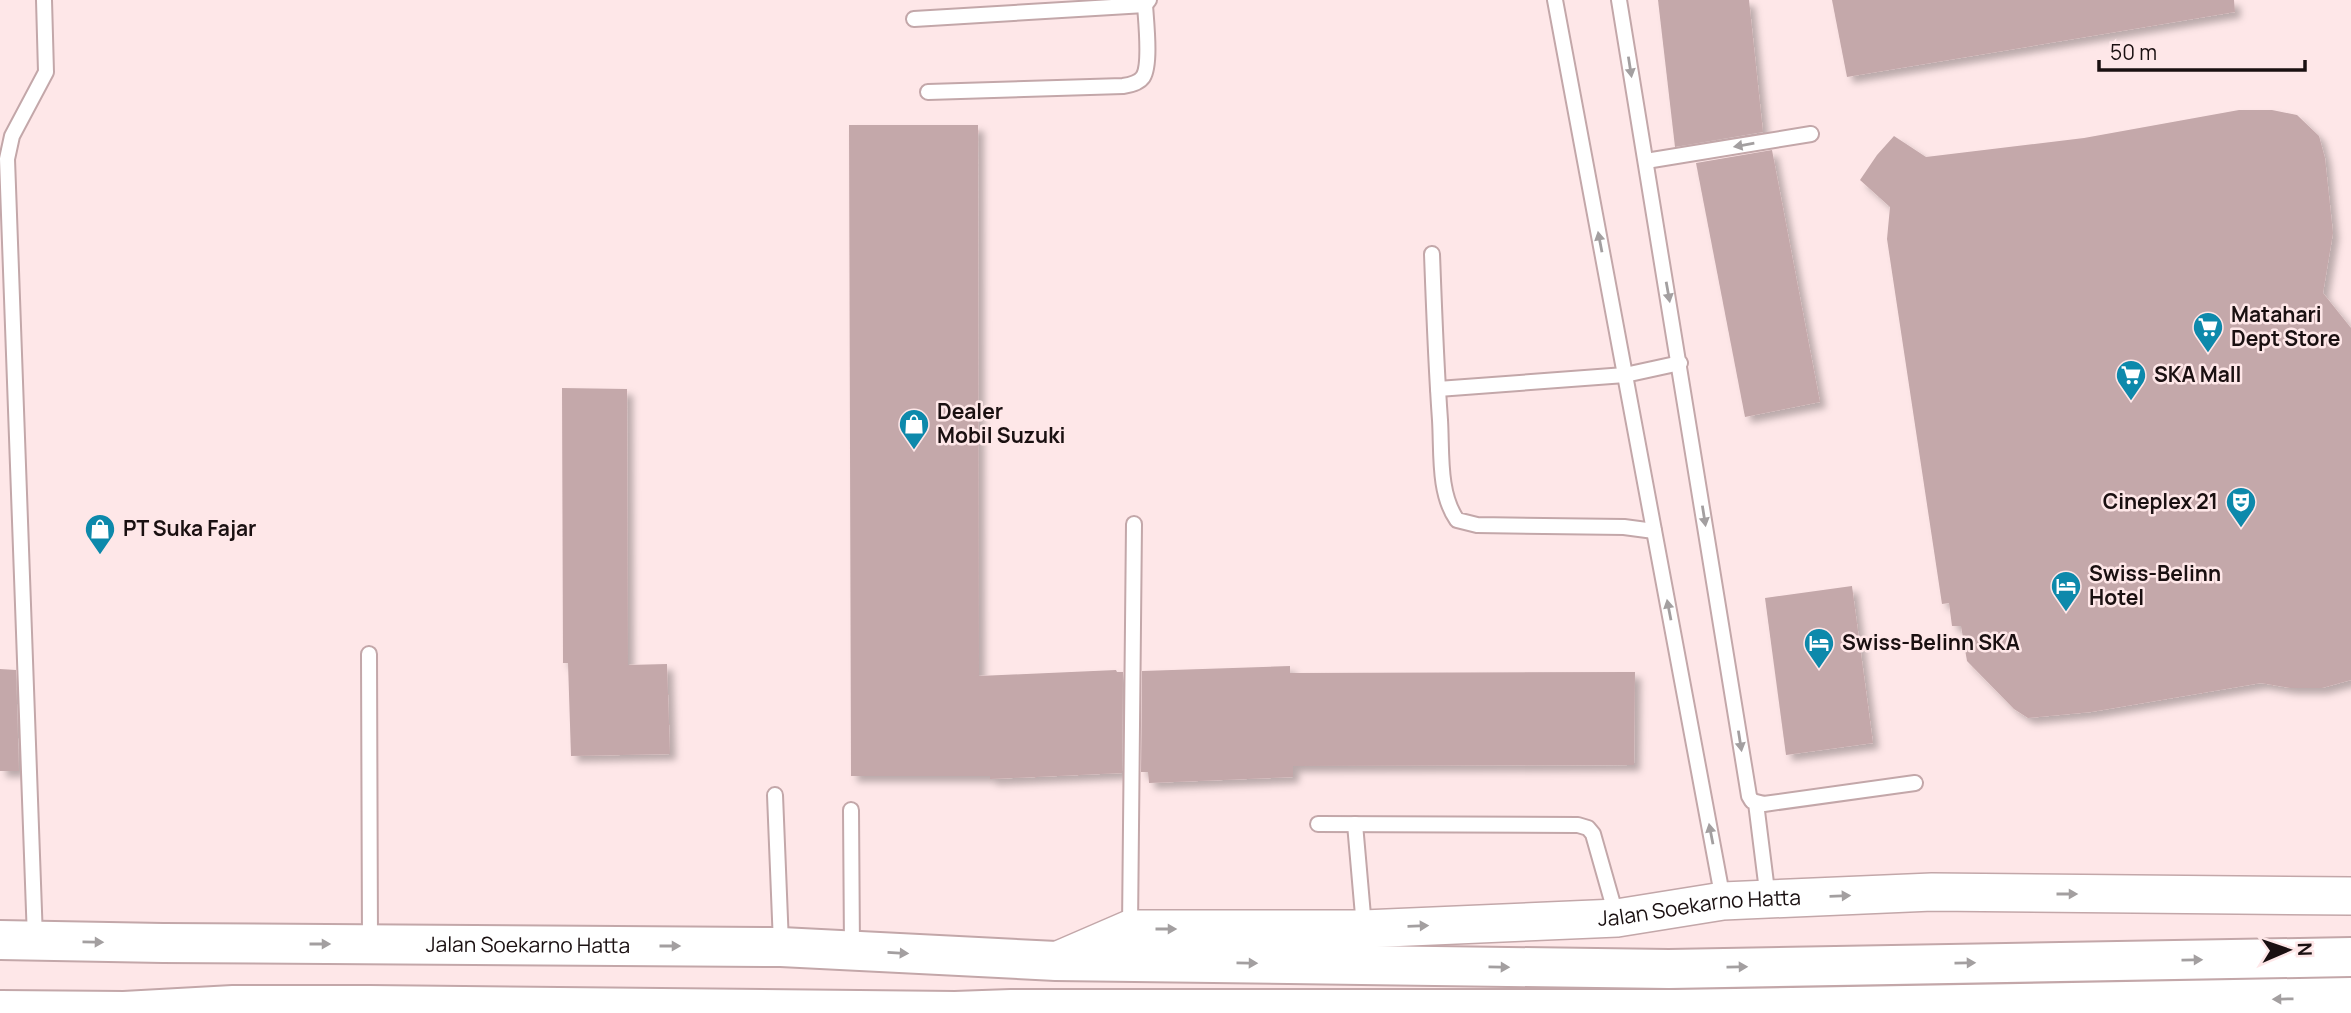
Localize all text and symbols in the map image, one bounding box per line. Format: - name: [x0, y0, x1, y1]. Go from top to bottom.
- scale bar: [2099, 28, 2306, 72]
- text: 50 m: [2110, 38, 2157, 66]
- one-way arrow: [1625, 56, 1636, 78]
- one-way arrow: [1733, 140, 1755, 151]
- one-way arrow: [1594, 231, 1605, 253]
- one-way arrow: [1663, 281, 1674, 303]
- place label: Matahari Dept Store: [2231, 300, 2340, 352]
- supermarket icon: Matahari Dept Store: [2191, 310, 2225, 354]
- supermarket icon: SKA Mall: [2114, 358, 2148, 402]
- place label: SKA Mall: [2154, 360, 2242, 388]
- place label: Dealer Mobil Suzuki: [937, 397, 1065, 449]
- shop icon: Dealer Mobil Suzuki: [897, 407, 931, 451]
- theatre icon: Cineplex 21: [2224, 485, 2258, 529]
- place label: Cineplex 21: [2103, 487, 2218, 515]
- one-way arrow: [1699, 505, 1710, 527]
- shop icon: PT Suka Fajar: [83, 512, 117, 556]
- place label: PT Suka Fajar: [123, 514, 256, 542]
- place label: Swiss-Belinn Hotel: [2089, 559, 2221, 611]
- hotel icon: Swiss-Belinn Hotel: [2049, 569, 2083, 613]
- one-way arrow: [1663, 599, 1674, 621]
- hotel icon: Swiss-Belinn SKA: [1802, 626, 1836, 670]
- place label: Swiss-Belinn SKA: [1842, 628, 2020, 656]
- one-way arrow: [1735, 730, 1746, 752]
- one-way arrow: [1705, 823, 1716, 845]
- street label: Jalan Soekarno Hatta: [1597, 883, 1801, 932]
- one-way arrow: [2057, 888, 2079, 900]
- one-way arrow: [1829, 890, 1851, 901]
- north arrow: [2253, 915, 2323, 985]
- one-way arrow: [1407, 921, 1429, 932]
- one-way arrow: [1155, 923, 1177, 935]
- street label: Jalan Soekarno Hatta: [426, 930, 630, 959]
- one-way arrow: [82, 936, 104, 948]
- one-way arrow: [309, 938, 331, 950]
- one-way arrow: [659, 940, 681, 952]
- text: N: [2292, 942, 2318, 957]
- one-way arrow: [887, 947, 909, 958]
- one-way arrow: [2181, 954, 2203, 965]
- one-way arrow: [1236, 958, 1258, 969]
- one-way arrow: [1954, 958, 1976, 969]
- one-way arrow: [1488, 961, 1510, 972]
- one-way arrow: [1726, 962, 1748, 973]
- one-way arrow: [2272, 993, 2294, 1004]

